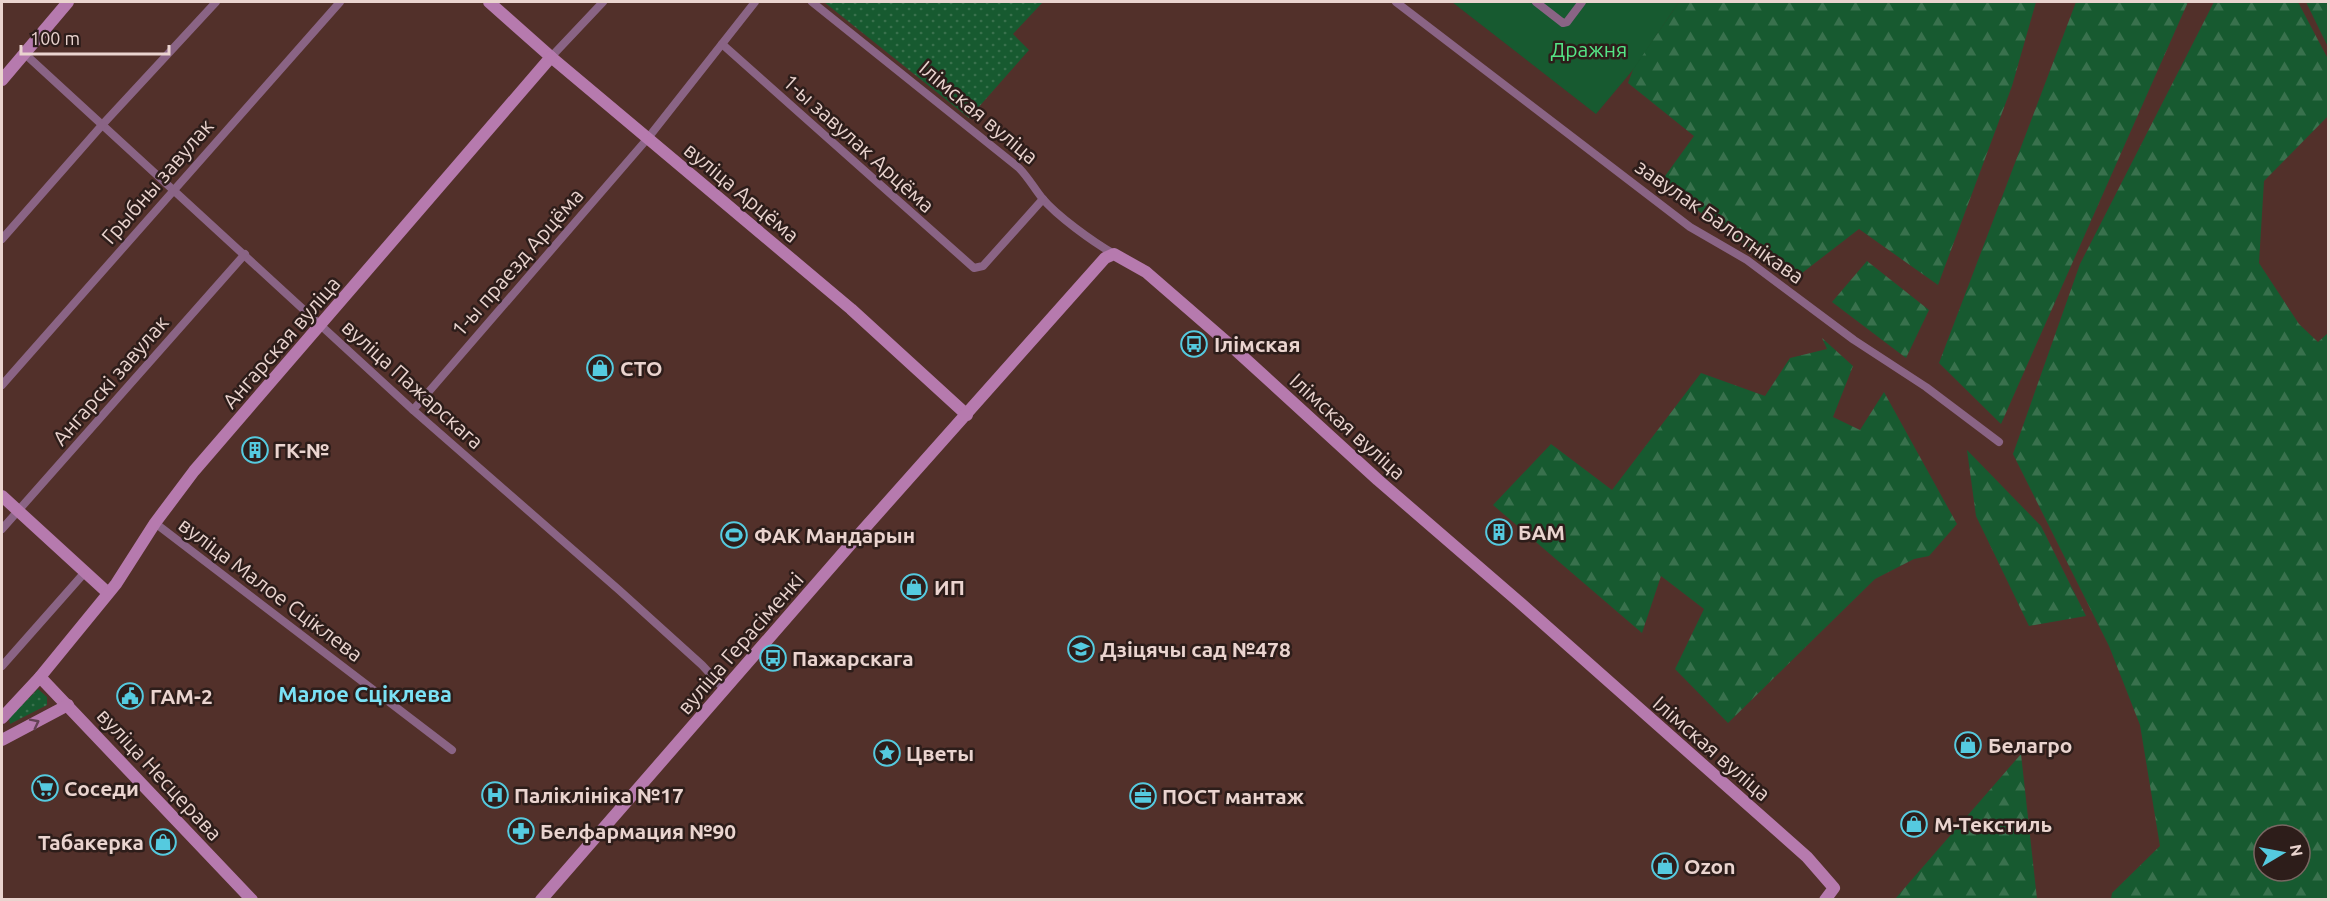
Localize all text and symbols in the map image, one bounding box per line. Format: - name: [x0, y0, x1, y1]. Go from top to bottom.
- scale bar: [21, 18, 170, 56]
- text: 100 m: [30, 28, 80, 48]
- park label: Дражня: [1551, 37, 1627, 61]
- street label: Ілімская вуліца: [915, 55, 1043, 169]
- street label: 1-ы завулак Арцёма: [778, 69, 940, 217]
- street label: Грыбны завулак: [96, 113, 218, 248]
- street label: вуліца Арцёма: [680, 137, 804, 247]
- street label: завулак Балотнікава: [1631, 154, 1809, 288]
- street label: 1-ы праезд Арцёма: [446, 183, 588, 341]
- street label: Ангарская вуліца: [217, 271, 345, 413]
- street label: Ангарскі завулак: [47, 310, 173, 450]
- street label: вуліца Пажарскага: [338, 315, 488, 453]
- bus stop icon: Ілімская: [1179, 329, 1209, 359]
- place label: Ілімская: [1214, 332, 1300, 356]
- shop icon: СТО: [585, 353, 615, 383]
- place label: СТО: [620, 356, 663, 380]
- street label: Ілімская вуліца: [1285, 368, 1411, 484]
- building icon: ГК-№: [240, 435, 270, 465]
- place label: ГК-№: [274, 438, 329, 462]
- street label: вуліца Малое Сціклева: [174, 512, 368, 666]
- building icon: БАМ: [1484, 517, 1514, 547]
- sports icon: ФАК Мандарын: [719, 520, 749, 550]
- place label: БАМ: [1518, 520, 1565, 544]
- place label: ФАК Мандарын: [754, 523, 915, 547]
- street label: вуліца Герасіменкі: [672, 567, 808, 719]
- shop icon: ИП: [899, 572, 929, 602]
- place label: ИП: [934, 575, 965, 599]
- school or university icon: Дзіцячы сад №478: [1066, 634, 1096, 664]
- place label: Дзіцячы сад №478: [1100, 637, 1291, 661]
- bus stop icon: Пажарскага: [758, 643, 788, 673]
- place label: Пажарскага: [792, 646, 914, 670]
- public building icon: ГАМ-2: [115, 681, 145, 711]
- district label: Малое Сціклева: [278, 681, 452, 706]
- place label: ГАМ-2: [150, 684, 213, 708]
- street label: Ілімская вуліца: [1649, 691, 1775, 805]
- street label: вуліца Несцерава: [93, 703, 227, 845]
- one-way arrow: [29, 719, 39, 730]
- shop icon: Белагро: [1953, 730, 1983, 760]
- place label: Белагро: [1988, 733, 2072, 757]
- place icon: Цветы: [872, 738, 902, 768]
- place label: Цветы: [906, 741, 974, 765]
- supermarket icon: Соседи: [30, 773, 60, 803]
- place label: Соседи: [64, 776, 139, 800]
- hospital icon: Паліклініка №17: [480, 780, 510, 810]
- office icon: ПОСТ мантаж: [1128, 781, 1158, 811]
- place label: Паліклініка №17: [514, 783, 684, 807]
- place label: ПОСТ мантаж: [1162, 784, 1305, 808]
- shop icon: М-Текстиль: [1899, 809, 1929, 839]
- place label: М-Текстиль: [1934, 812, 2052, 836]
- pharmacy icon: Белфармация №90: [506, 816, 536, 846]
- place label: Белфармация №90: [540, 819, 736, 843]
- north arrow: [2252, 823, 2312, 883]
- shop icon: Табакерка: [148, 827, 178, 857]
- place label: Табакерка: [38, 830, 144, 854]
- text: N: [2287, 843, 2307, 858]
- shop icon: Ozon: [1650, 851, 1680, 881]
- place label: Ozon: [1684, 854, 1735, 878]

